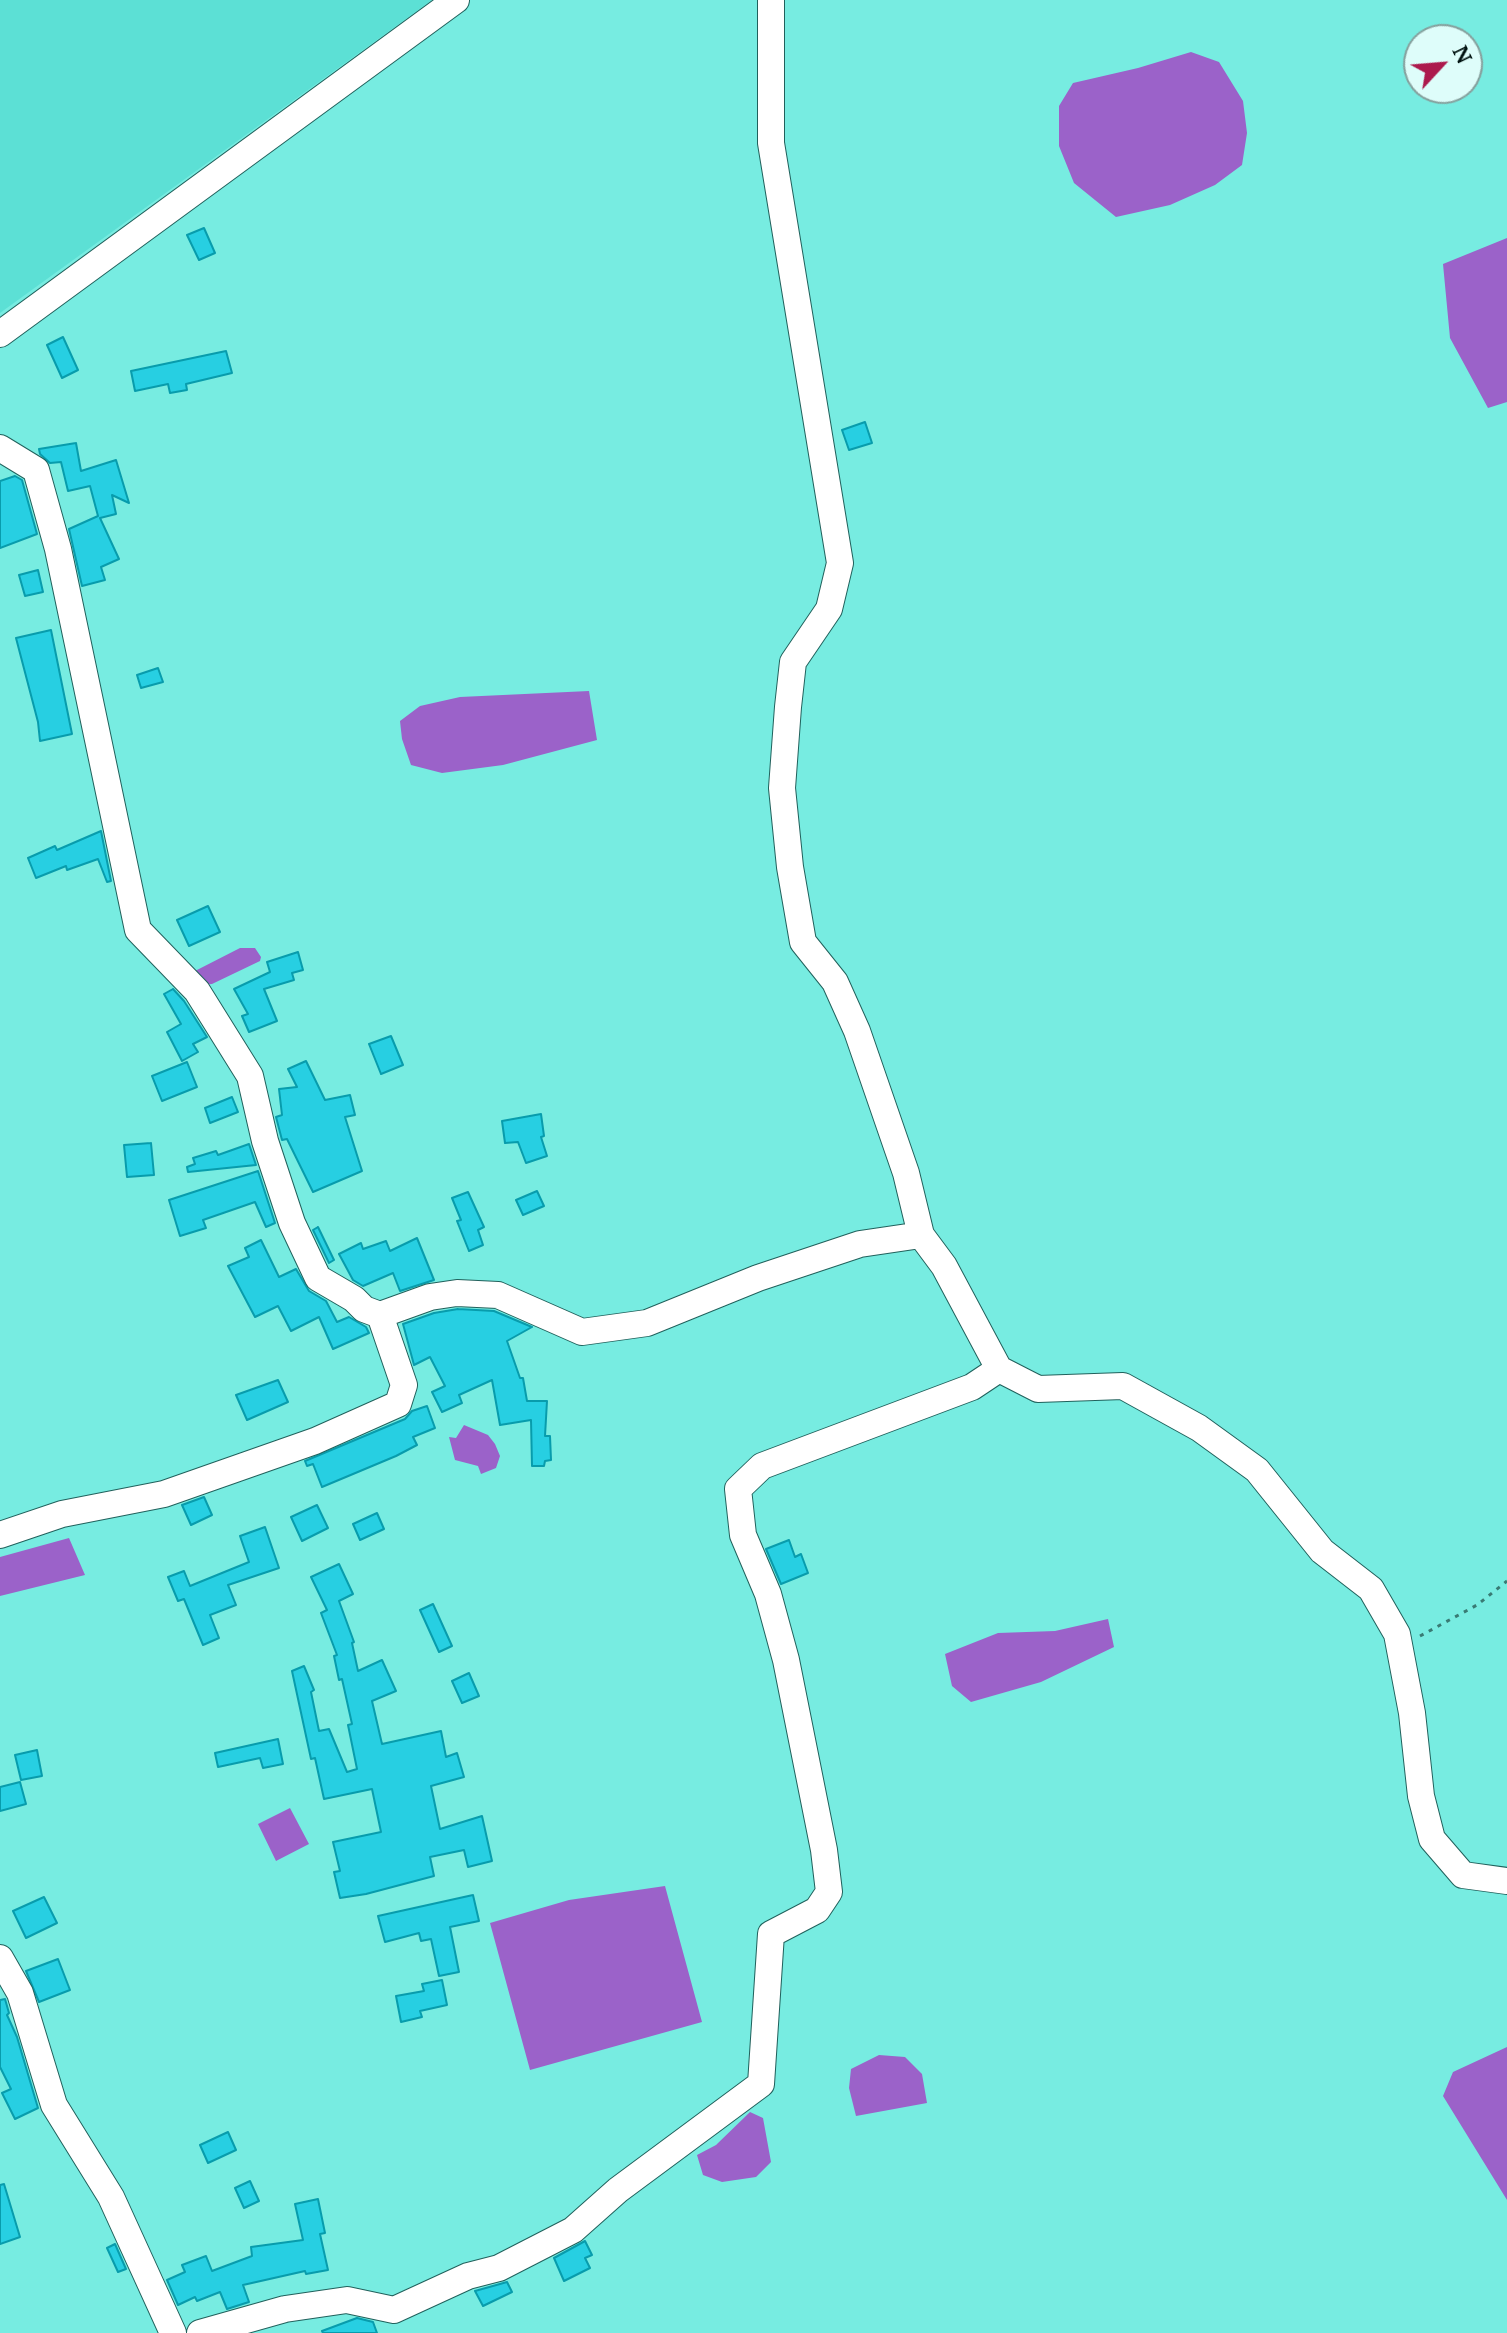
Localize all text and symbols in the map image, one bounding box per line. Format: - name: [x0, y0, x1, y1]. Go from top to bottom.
- north arrow: [1403, 24, 1483, 104]
- text: N: [1447, 40, 1480, 68]

